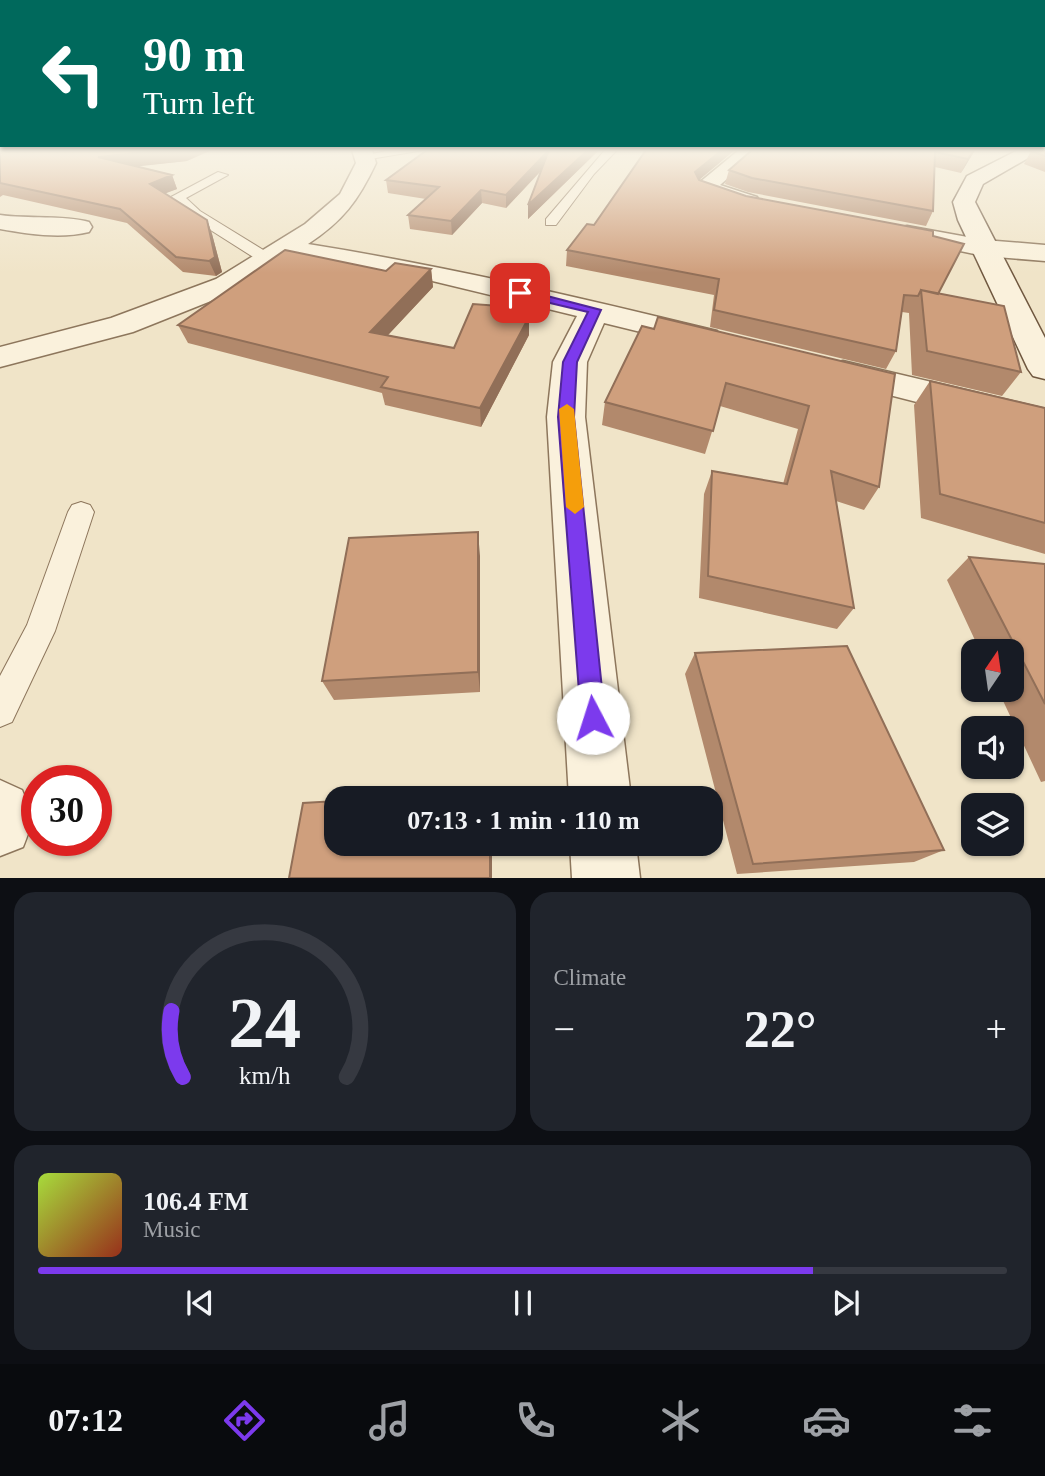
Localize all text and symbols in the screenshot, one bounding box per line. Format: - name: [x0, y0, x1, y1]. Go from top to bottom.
- text: 90 m: [143, 27, 245, 82]
- icon: left: [28, 28, 119, 119]
- text: Turn left: [143, 85, 255, 121]
- pin: [490, 263, 550, 323]
- icon: arrive: [501, 274, 539, 312]
- north arrow: [961, 639, 1024, 702]
- map controls: [961, 639, 1024, 856]
- position arrow: [556, 681, 630, 755]
- button: sound: [961, 716, 1024, 779]
- speed limit sign: 30: [21, 765, 112, 856]
- button: layers: [961, 793, 1024, 856]
- text: 07:13 · 1 min · 110 m: [407, 806, 640, 835]
- text: Climate: [554, 965, 626, 990]
- text: 24: [228, 983, 301, 1064]
- text: 22°: [744, 1001, 817, 1058]
- text: −: [554, 1008, 575, 1050]
- text: +: [986, 1008, 1007, 1050]
- text: km/h: [239, 1062, 291, 1089]
- text: 106.4 FM: [143, 1187, 248, 1216]
- text: Music: [143, 1217, 201, 1242]
- icon: previous: [181, 1284, 219, 1322]
- icon: pause: [504, 1284, 542, 1322]
- icon: next: [827, 1284, 865, 1322]
- icon: directions: [220, 1396, 269, 1445]
- icon: music: [365, 1396, 414, 1445]
- icon: phone: [511, 1396, 560, 1445]
- icon: climate: [656, 1396, 705, 1445]
- icon: car: [802, 1396, 851, 1445]
- icon: filters: [948, 1396, 997, 1445]
- text: 07:12: [48, 1402, 123, 1438]

